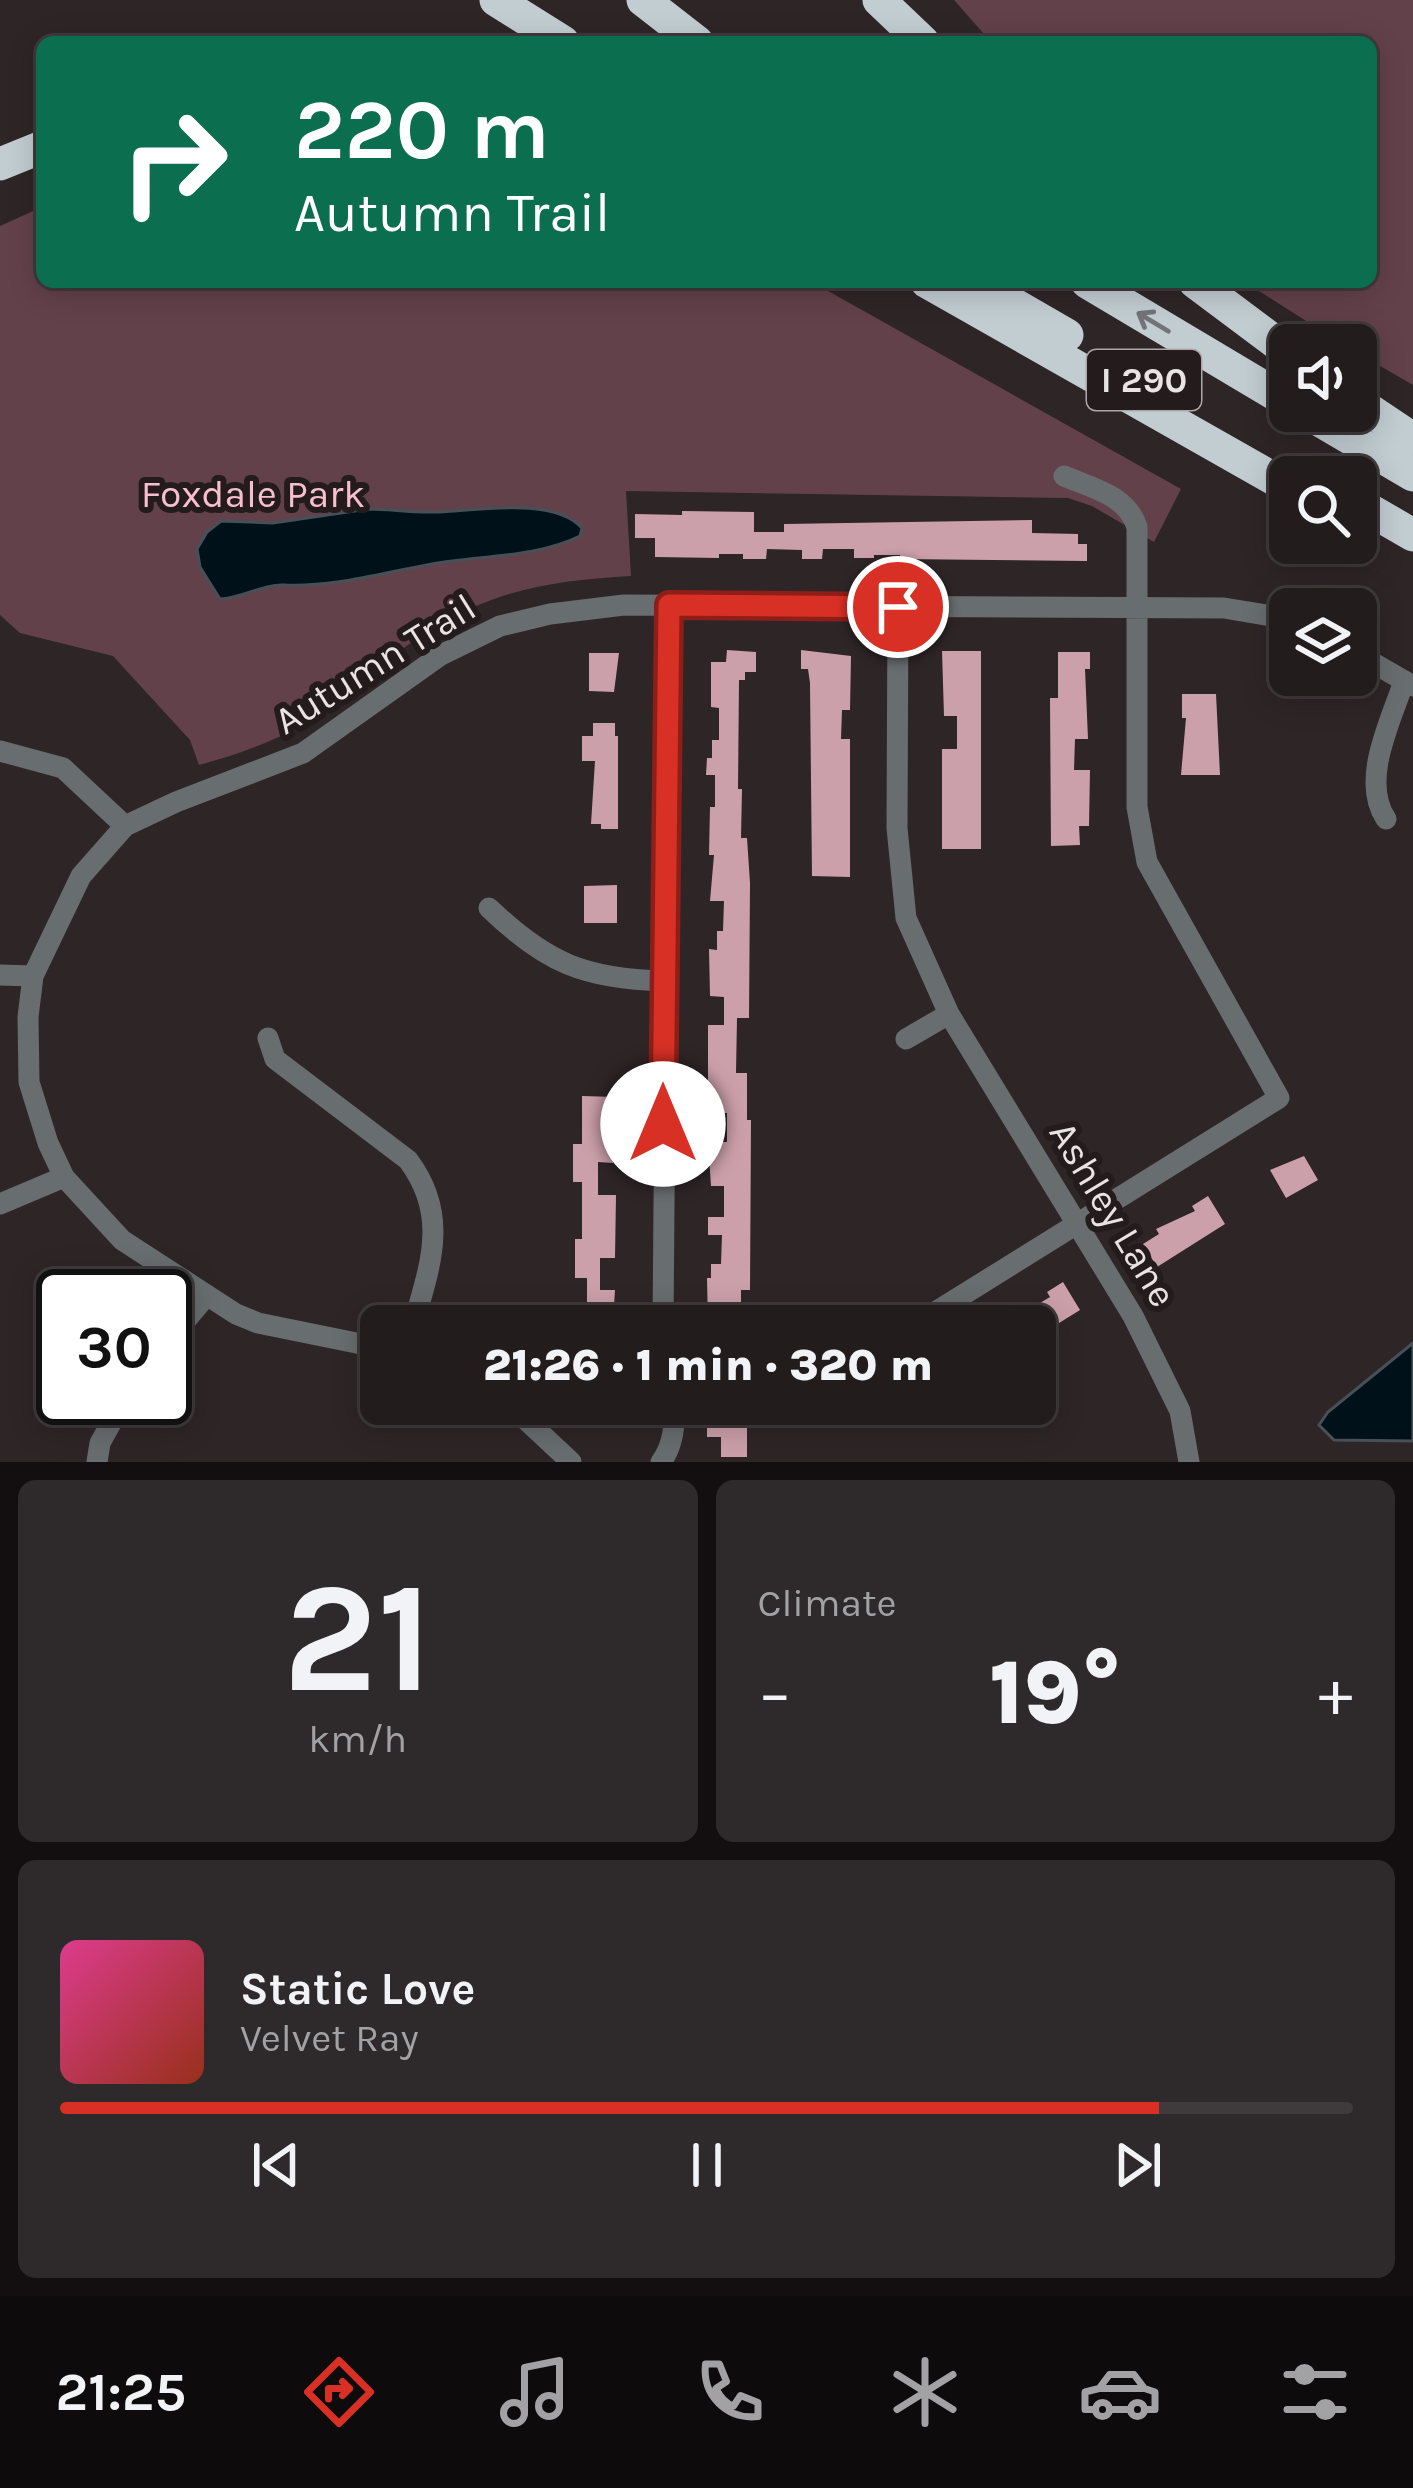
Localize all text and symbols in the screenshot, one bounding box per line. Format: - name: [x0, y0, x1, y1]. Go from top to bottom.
- text: 220 m: [294, 81, 550, 179]
- icon: right: [96, 84, 252, 240]
- text: Autumn Trail: [294, 181, 610, 245]
- one-way arrow: [1136, 309, 1171, 333]
- map controls: [1269, 324, 1377, 696]
- button: sound: [1269, 324, 1377, 432]
- road number: I 290: [1087, 350, 1201, 410]
- button: search: [1269, 456, 1377, 564]
- park label: Foxdale Park: [141, 471, 365, 517]
- pin: [847, 556, 949, 658]
- icon: arrive: [865, 574, 931, 640]
- street label: Autumn Trail: [266, 584, 484, 744]
- button: layers: [1269, 588, 1377, 696]
- position arrow: [600, 1061, 726, 1187]
- street label: Ashley Lane: [1040, 1113, 1186, 1315]
- speed limit sign: 30: [36, 1269, 192, 1425]
- text: 21:26 · 1 min · 320 m: [483, 1339, 933, 1391]
- text: 21: [283, 1547, 433, 1729]
- text: Climate: [758, 1580, 897, 1626]
- text: 19°: [989, 1640, 1121, 1746]
- text: −: [758, 1654, 792, 1732]
- text: +: [1318, 1654, 1353, 1732]
- text: km/h: [308, 1716, 407, 1762]
- text: Static Love: [240, 1963, 475, 2015]
- text: Velvet Ray: [240, 2015, 419, 2061]
- icon: previous: [243, 2132, 309, 2198]
- icon: pause: [674, 2132, 740, 2198]
- icon: next: [1105, 2132, 1171, 2198]
- icon: directions: [297, 2350, 381, 2434]
- icon: music: [493, 2350, 577, 2434]
- icon: phone: [688, 2350, 772, 2434]
- icon: climate: [883, 2350, 967, 2434]
- icon: car: [1078, 2350, 1162, 2434]
- icon: filters: [1273, 2350, 1357, 2434]
- text: 21:25: [56, 2360, 186, 2424]

